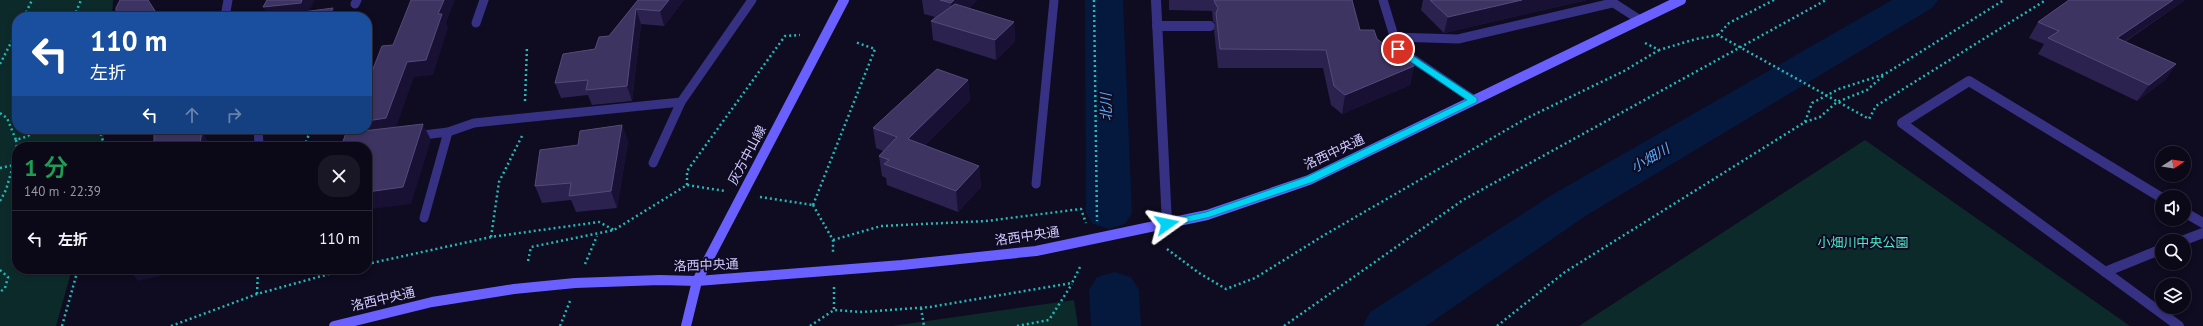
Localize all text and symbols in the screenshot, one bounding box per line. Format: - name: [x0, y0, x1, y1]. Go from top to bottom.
- text: 110 m: [90, 22, 167, 59]
- icon: left: [24, 28, 76, 80]
- pin: [1381, 32, 1415, 66]
- icon: arrive: [1387, 38, 1409, 60]
- text: 左折: [90, 61, 126, 84]
- water label: 北川: [1097, 91, 1115, 121]
- icon: left: [139, 104, 161, 126]
- icon: ahead: [181, 104, 203, 126]
- icon: right: [223, 104, 245, 126]
- street label: 灰方中山線: [724, 122, 770, 188]
- street label: 洛西中央通: [1301, 131, 1367, 173]
- water label: 小畑川: [1627, 139, 1674, 176]
- north arrow: [2155, 146, 2191, 182]
- map controls: [2155, 146, 2191, 314]
- text: 1 分: [24, 152, 68, 183]
- button: close: [318, 155, 360, 197]
- text: 140 m · 22:39: [24, 183, 101, 200]
- button: sound: [2155, 190, 2191, 226]
- position arrow: [1146, 203, 1188, 245]
- street label: 洛西中央通: [994, 223, 1060, 249]
- icon: left: [24, 228, 46, 250]
- text: 110 m: [319, 229, 360, 248]
- text: 左折: [58, 230, 88, 249]
- park label: 小畑川中央公園: [1817, 234, 1909, 251]
- button: search: [2155, 234, 2191, 270]
- street label: 洛西中央通: [673, 255, 739, 275]
- button: layers: [2155, 278, 2191, 314]
- street label: 洛西中央通: [349, 283, 417, 315]

